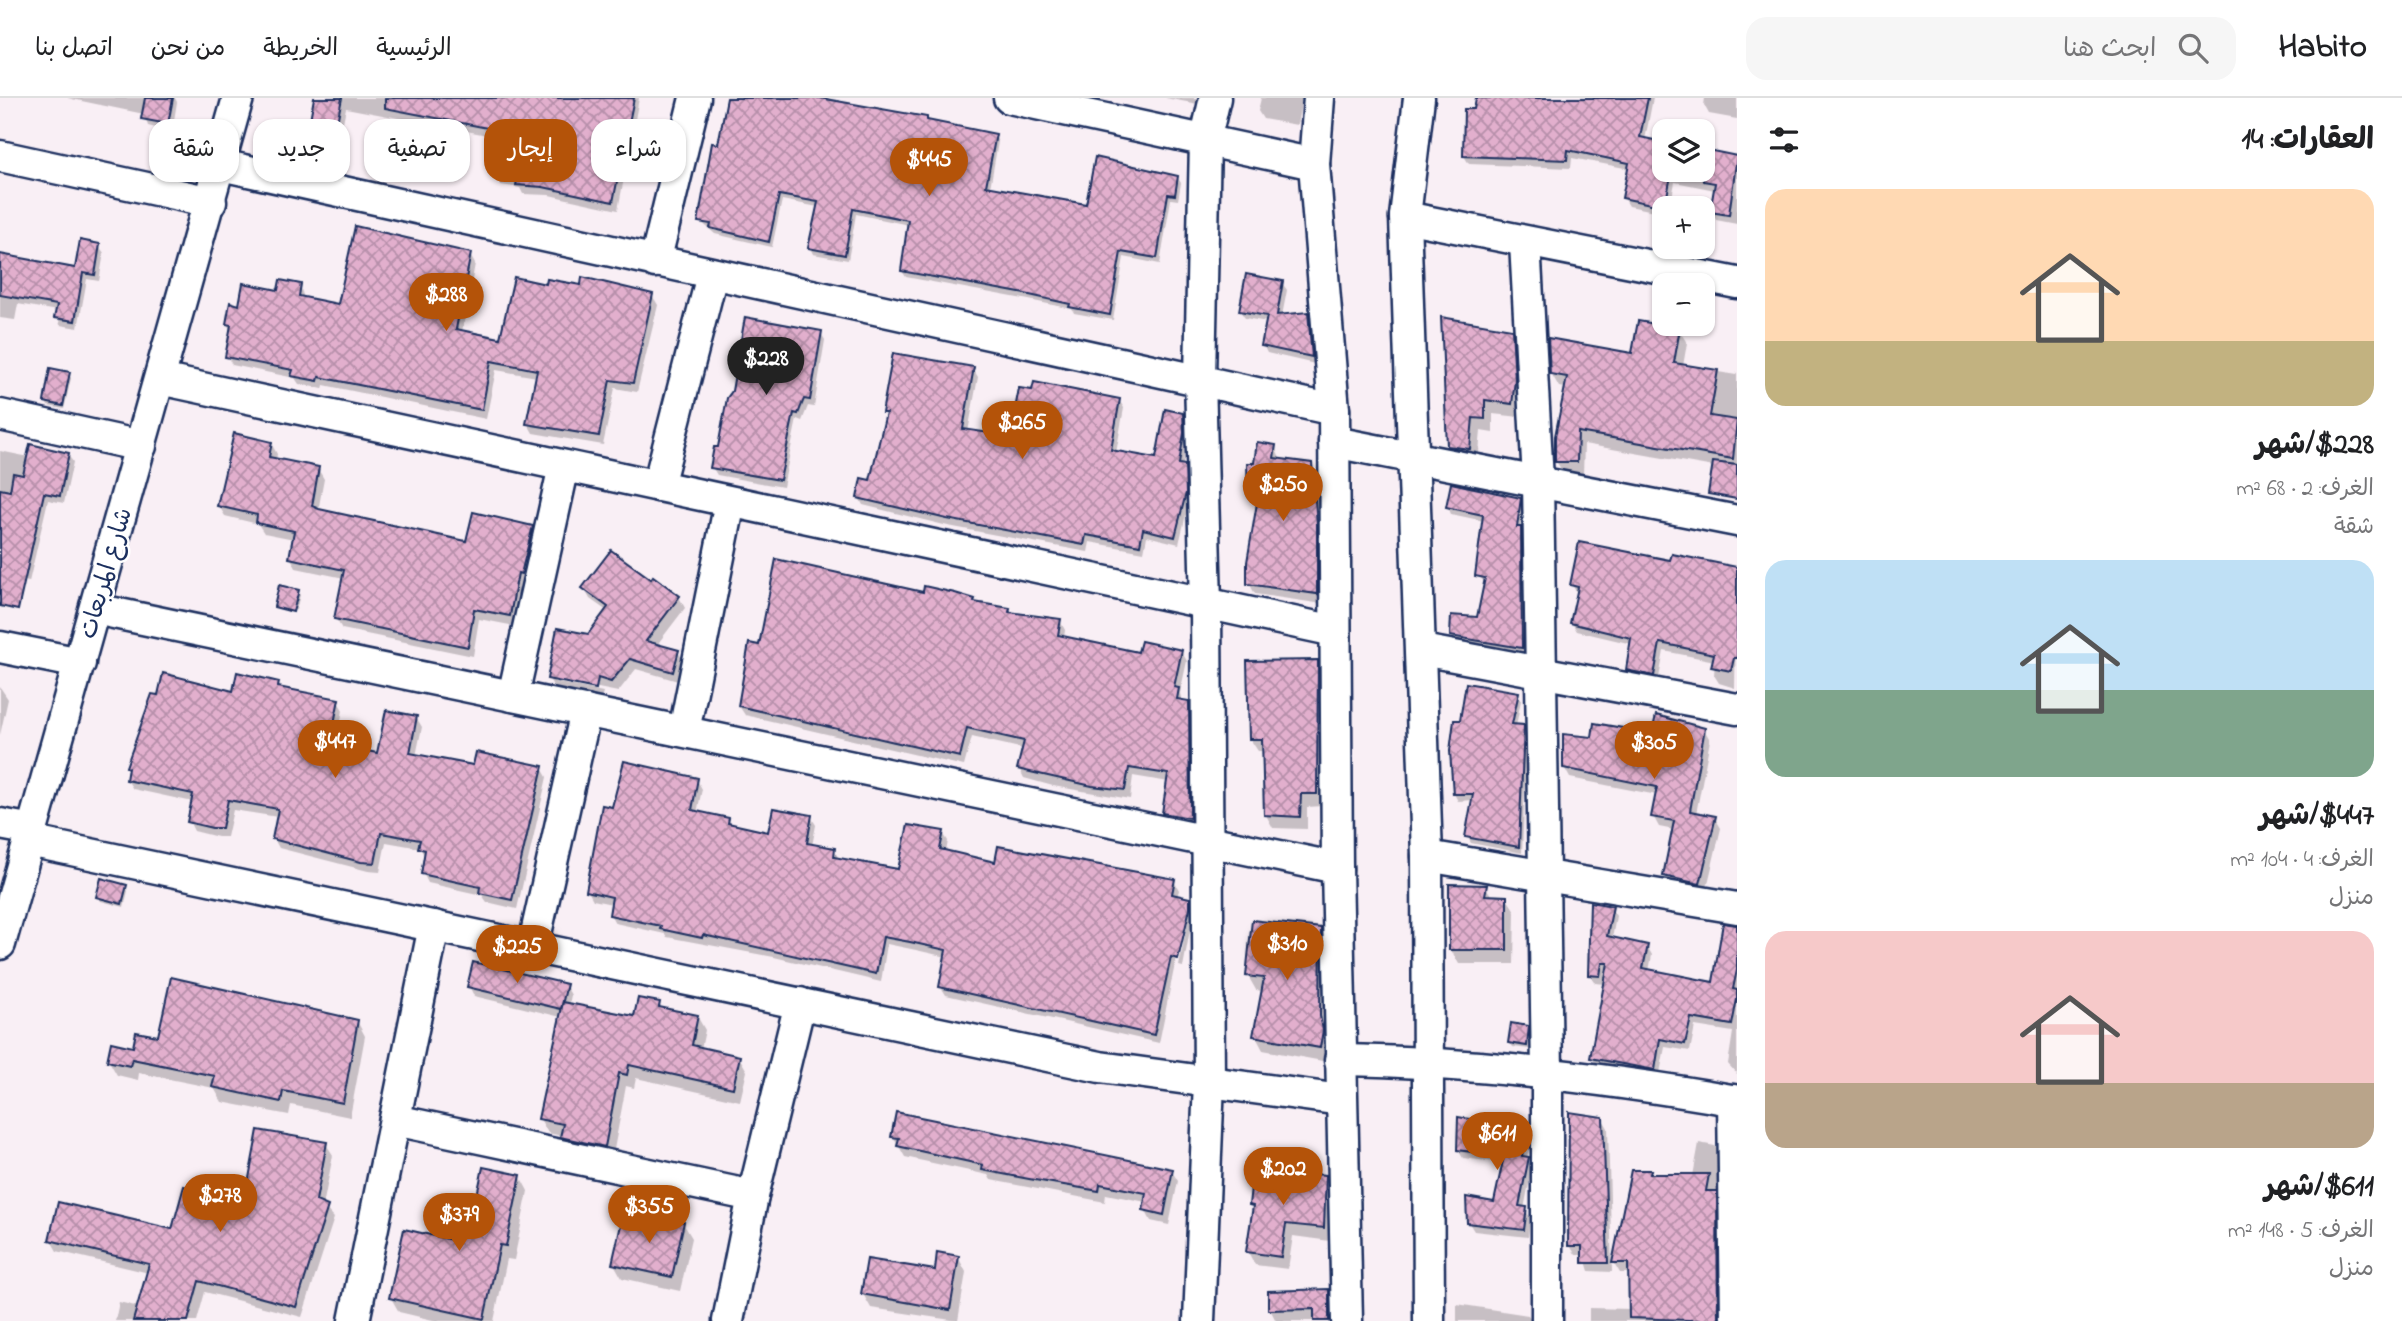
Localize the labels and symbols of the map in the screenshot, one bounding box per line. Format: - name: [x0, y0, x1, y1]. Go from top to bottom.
- pin: $445: [888, 139, 970, 198]
- pin: $288: [405, 274, 487, 333]
- pin: $228: [725, 338, 807, 397]
- pin: $265: [981, 402, 1063, 461]
- pin: $250: [1242, 464, 1324, 523]
- street label: شارع المربعات: [72, 504, 143, 643]
- pin: $447: [294, 720, 376, 780]
- pin: $305: [1613, 722, 1695, 781]
- pin: $310: [1246, 922, 1328, 982]
- pin: $225: [476, 926, 558, 985]
- pin: $611: [1456, 1112, 1538, 1172]
- pin: $202: [1242, 1148, 1324, 1207]
- pin: $278: [179, 1174, 261, 1234]
- pin: $355: [608, 1186, 690, 1245]
- pin: $379: [418, 1194, 500, 1253]

